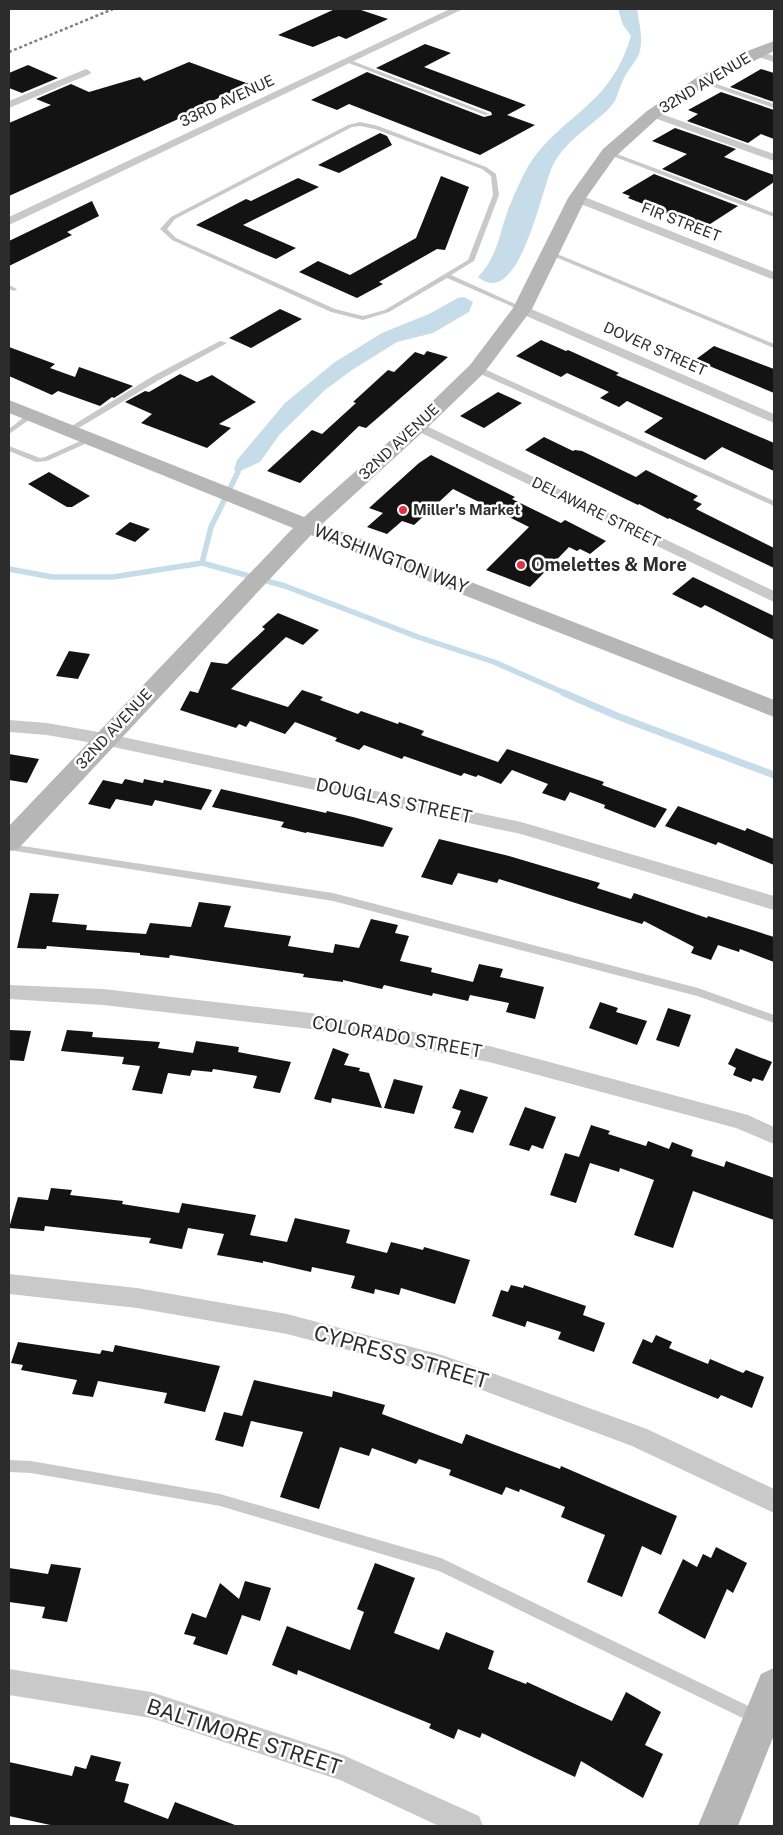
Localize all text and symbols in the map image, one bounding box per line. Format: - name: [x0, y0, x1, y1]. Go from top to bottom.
- street label: 32ND AVENUE: [656, 49, 753, 116]
- street label: 33RD AVENUE: [177, 71, 277, 130]
- street label: FIR STREET: [639, 199, 723, 244]
- street label: DOVER STREET: [601, 318, 710, 379]
- street label: 32ND AVENUE: [355, 400, 442, 483]
- street label: DELAWARE STREET: [529, 473, 663, 550]
- place label: Miller's Market: [413, 501, 520, 518]
- marker: Miller's Market: [397, 504, 409, 516]
- street label: WASHINGTON WAY: [311, 519, 471, 598]
- place label: Omelettes & More: [531, 554, 687, 575]
- marker: Omelettes & More: [515, 559, 527, 571]
- street label: 32ND AVENUE: [72, 685, 155, 772]
- street label: DOUGLAS STREET: [314, 774, 474, 827]
- street label: COLORADO STREET: [311, 1011, 484, 1062]
- street label: CYPRESS STREET: [311, 1320, 491, 1393]
- street label: BALTIMORE STREET: [144, 1693, 345, 1780]

